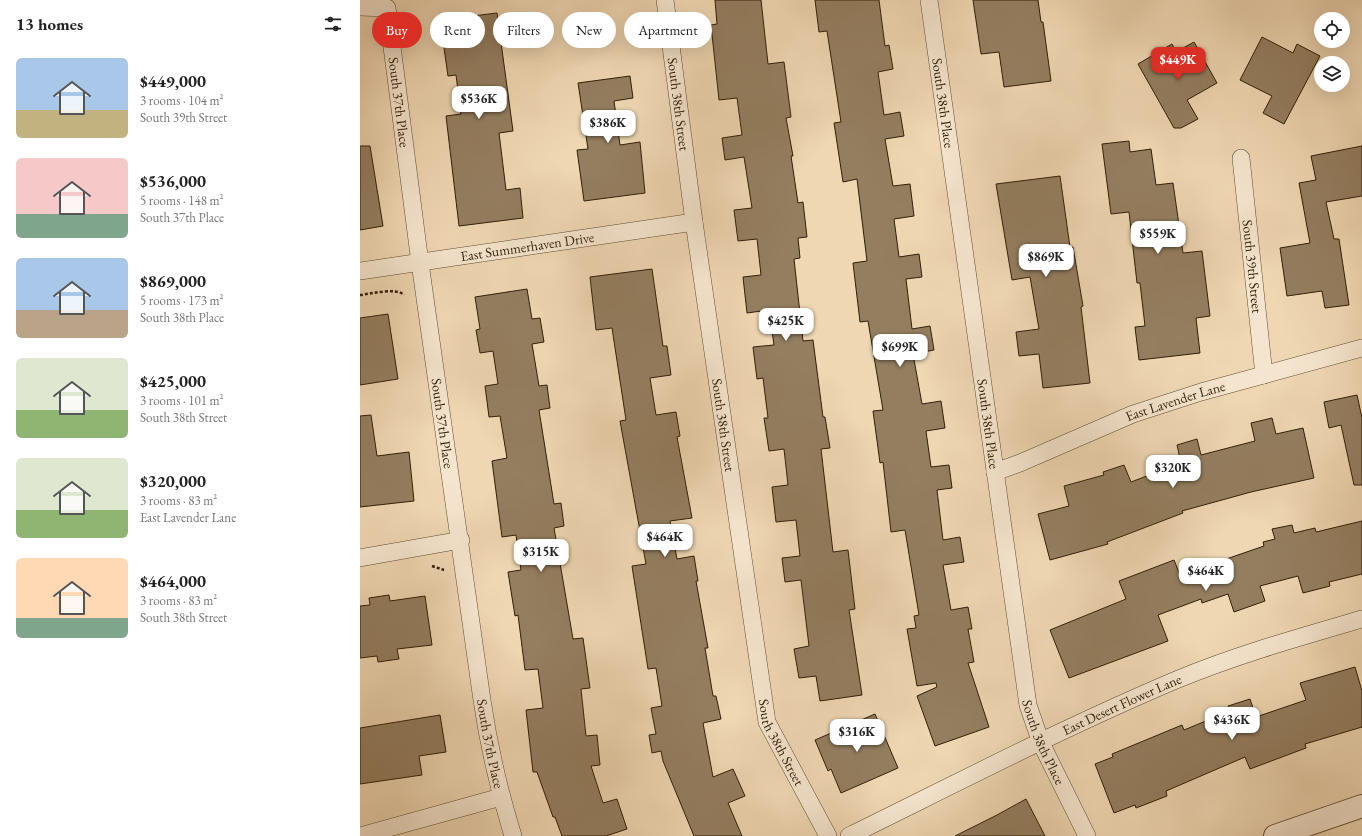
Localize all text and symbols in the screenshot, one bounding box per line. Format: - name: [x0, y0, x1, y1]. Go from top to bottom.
- chip: Buy: [372, 12, 422, 48]
- chip: Rent: [430, 12, 485, 48]
- chip: Filters: [493, 12, 554, 48]
- chip: New: [562, 12, 616, 48]
- chip: Apartment: [624, 12, 712, 48]
- map controls: [1314, 12, 1350, 92]
- button: locate: [1314, 12, 1350, 48]
- text: 13 homes: [16, 13, 83, 35]
- icon: filters: [322, 13, 344, 35]
- pin: $449K: [1150, 47, 1206, 81]
- text: $449K: [1160, 51, 1196, 68]
- street label: South 37th Place: [384, 56, 414, 149]
- street label: South 38th Street: [664, 56, 694, 152]
- button: layers: [1314, 56, 1350, 92]
- street label: South 38th Place: [928, 57, 959, 150]
- text: $449,000: [140, 70, 206, 92]
- icon: home: [48, 74, 96, 122]
- pin: $536K: [451, 86, 507, 120]
- text: $536K: [461, 90, 497, 107]
- text: 3 rooms · 104 m²: [140, 92, 224, 109]
- text: South 39th Street: [140, 109, 227, 126]
- pin: $386K: [580, 110, 636, 144]
- text: $386K: [590, 114, 626, 131]
- text: $536,000: [140, 170, 206, 192]
- icon: home: [48, 174, 96, 222]
- text: 5 rooms · 148 m²: [140, 192, 224, 209]
- text: South 37th Place: [140, 209, 224, 226]
- street label: South 39th Street: [1239, 219, 1266, 315]
- pin: $559K: [1130, 221, 1186, 255]
- text: $559K: [1140, 225, 1176, 242]
- street label: East Summerhaven Drive: [459, 228, 596, 265]
- pin: $869K: [1018, 244, 1074, 278]
- text: $869K: [1028, 248, 1064, 265]
- text: $869,000: [140, 270, 206, 292]
- icon: home: [48, 274, 96, 322]
- text: 5 rooms · 173 m²: [140, 292, 224, 309]
- pin: $425K: [758, 308, 814, 342]
- text: South 38th Place: [140, 309, 224, 326]
- text: $425K: [768, 312, 804, 329]
- pin: $699K: [872, 334, 928, 368]
- text: $699K: [882, 338, 918, 355]
- text: $425,000: [140, 370, 206, 392]
- icon: home: [48, 374, 96, 422]
- street label: South 37th Place: [427, 377, 458, 470]
- street label: South 38th Street: [708, 377, 739, 473]
- street label: East Lavender Lane: [1122, 377, 1228, 425]
- street label: South 38th Place: [973, 378, 1004, 471]
- text: 3 rooms · 101 m²: [140, 392, 224, 409]
- text: South 38th Street: [140, 409, 227, 426]
- pin: $320K: [1145, 455, 1201, 489]
- text: $320K: [1155, 459, 1191, 476]
- text: $320,000: [140, 470, 206, 492]
- icon: home: [48, 474, 96, 522]
- text: 3 rooms · 83 m²: [140, 492, 217, 509]
- text: East Lavender Lane: [140, 509, 236, 526]
- pin: $464K: [637, 524, 693, 558]
- text: $464K: [647, 528, 683, 545]
- pin: $315K: [513, 539, 569, 573]
- text: $315K: [523, 543, 559, 560]
- pin: $464K: [1178, 558, 1234, 592]
- text: $464K: [1188, 562, 1224, 579]
- text: $464,000: [140, 570, 206, 592]
- icon: home: [48, 574, 96, 622]
- text: 3 rooms · 83 m²: [140, 592, 217, 609]
- text: South 38th Street: [140, 609, 227, 626]
- street label: East Desert Flower Lane: [1059, 670, 1185, 739]
- street label: South 37th Place: [473, 698, 508, 791]
- street label: South 38th Street: [755, 698, 809, 789]
- street label: South 38th Place: [1018, 698, 1069, 788]
- pin: $436K: [1204, 707, 1260, 741]
- text: $436K: [1214, 711, 1250, 728]
- pin: $316K: [829, 719, 885, 753]
- text: $316K: [839, 723, 875, 740]

